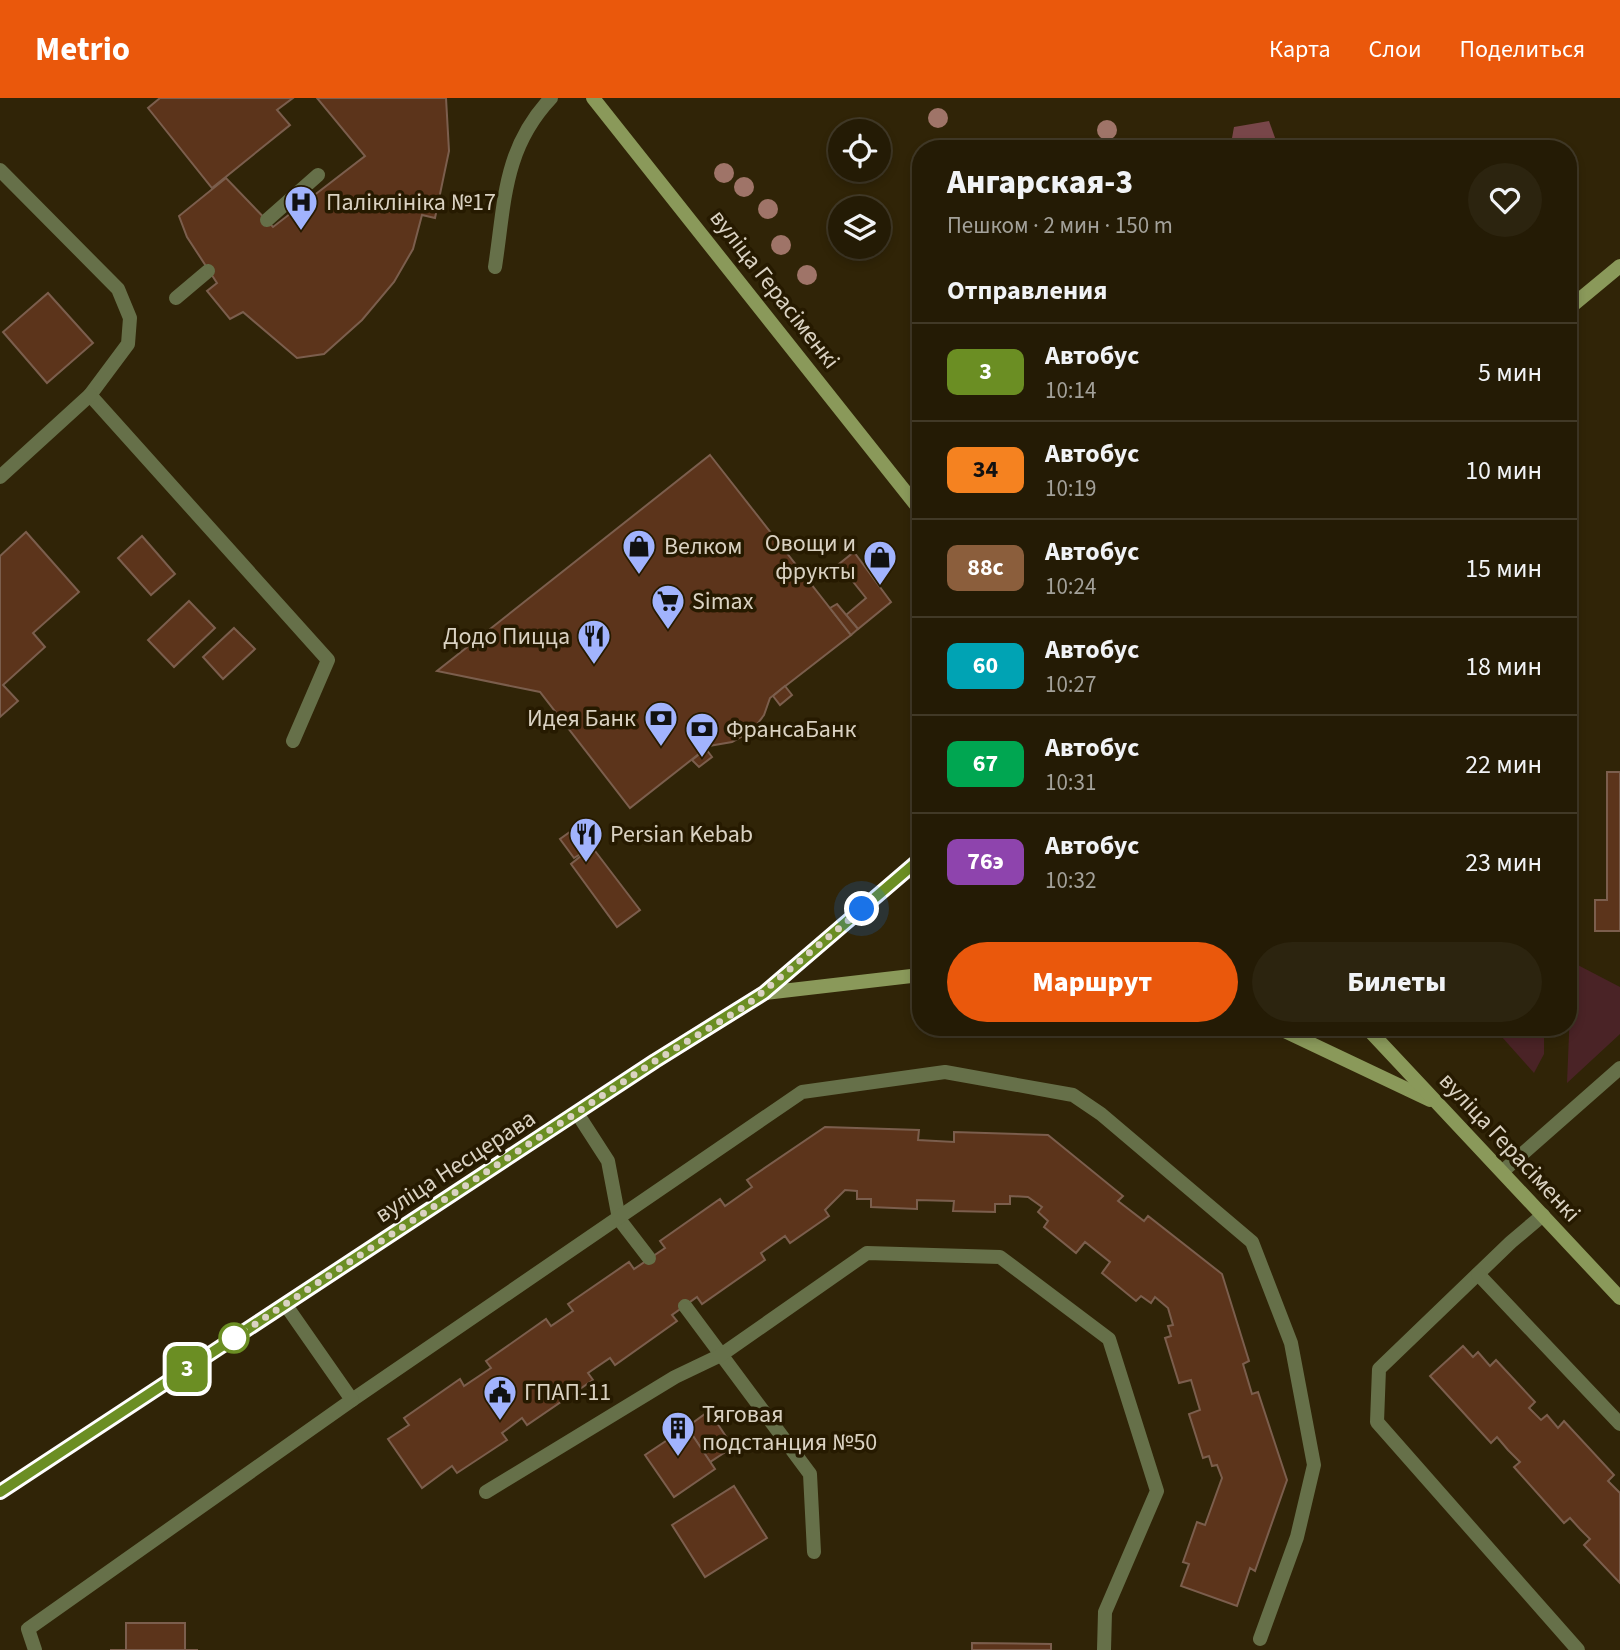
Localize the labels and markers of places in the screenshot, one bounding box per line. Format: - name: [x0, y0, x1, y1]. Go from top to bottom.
- hospital icon: Паліклініка №17: [282, 183, 320, 232]
- place label: Паліклініка №17: [326, 185, 496, 220]
- place label: Овощи и фрукты: [765, 526, 856, 589]
- shop icon: Велком: [620, 527, 658, 576]
- place label: Велком: [664, 529, 742, 564]
- shop icon: Овощи и фрукты: [861, 538, 899, 587]
- supermarket icon: Simax: [649, 582, 687, 631]
- place label: Simax: [692, 584, 754, 619]
- restaurant icon: Додо Пицца: [575, 617, 613, 666]
- place label: Додо Пицца: [443, 619, 570, 654]
- bank icon: Идея Банк: [642, 699, 680, 748]
- place label: Идея Банк: [527, 701, 636, 736]
- bank icon: ФрансаБанк: [683, 710, 721, 759]
- place label: ФрансаБанк: [726, 712, 856, 747]
- restaurant icon: Persian Kebab: [567, 815, 605, 864]
- place label: Persian Kebab: [610, 817, 753, 852]
- unlabelled marker: [219, 1323, 249, 1353]
- public building icon: ГПАП-11: [481, 1373, 519, 1422]
- place label: ГПАП-11: [524, 1375, 611, 1410]
- place label: Тяговая подстанция №50: [702, 1397, 877, 1460]
- building icon: Тяговая подстанция №50: [659, 1409, 697, 1458]

